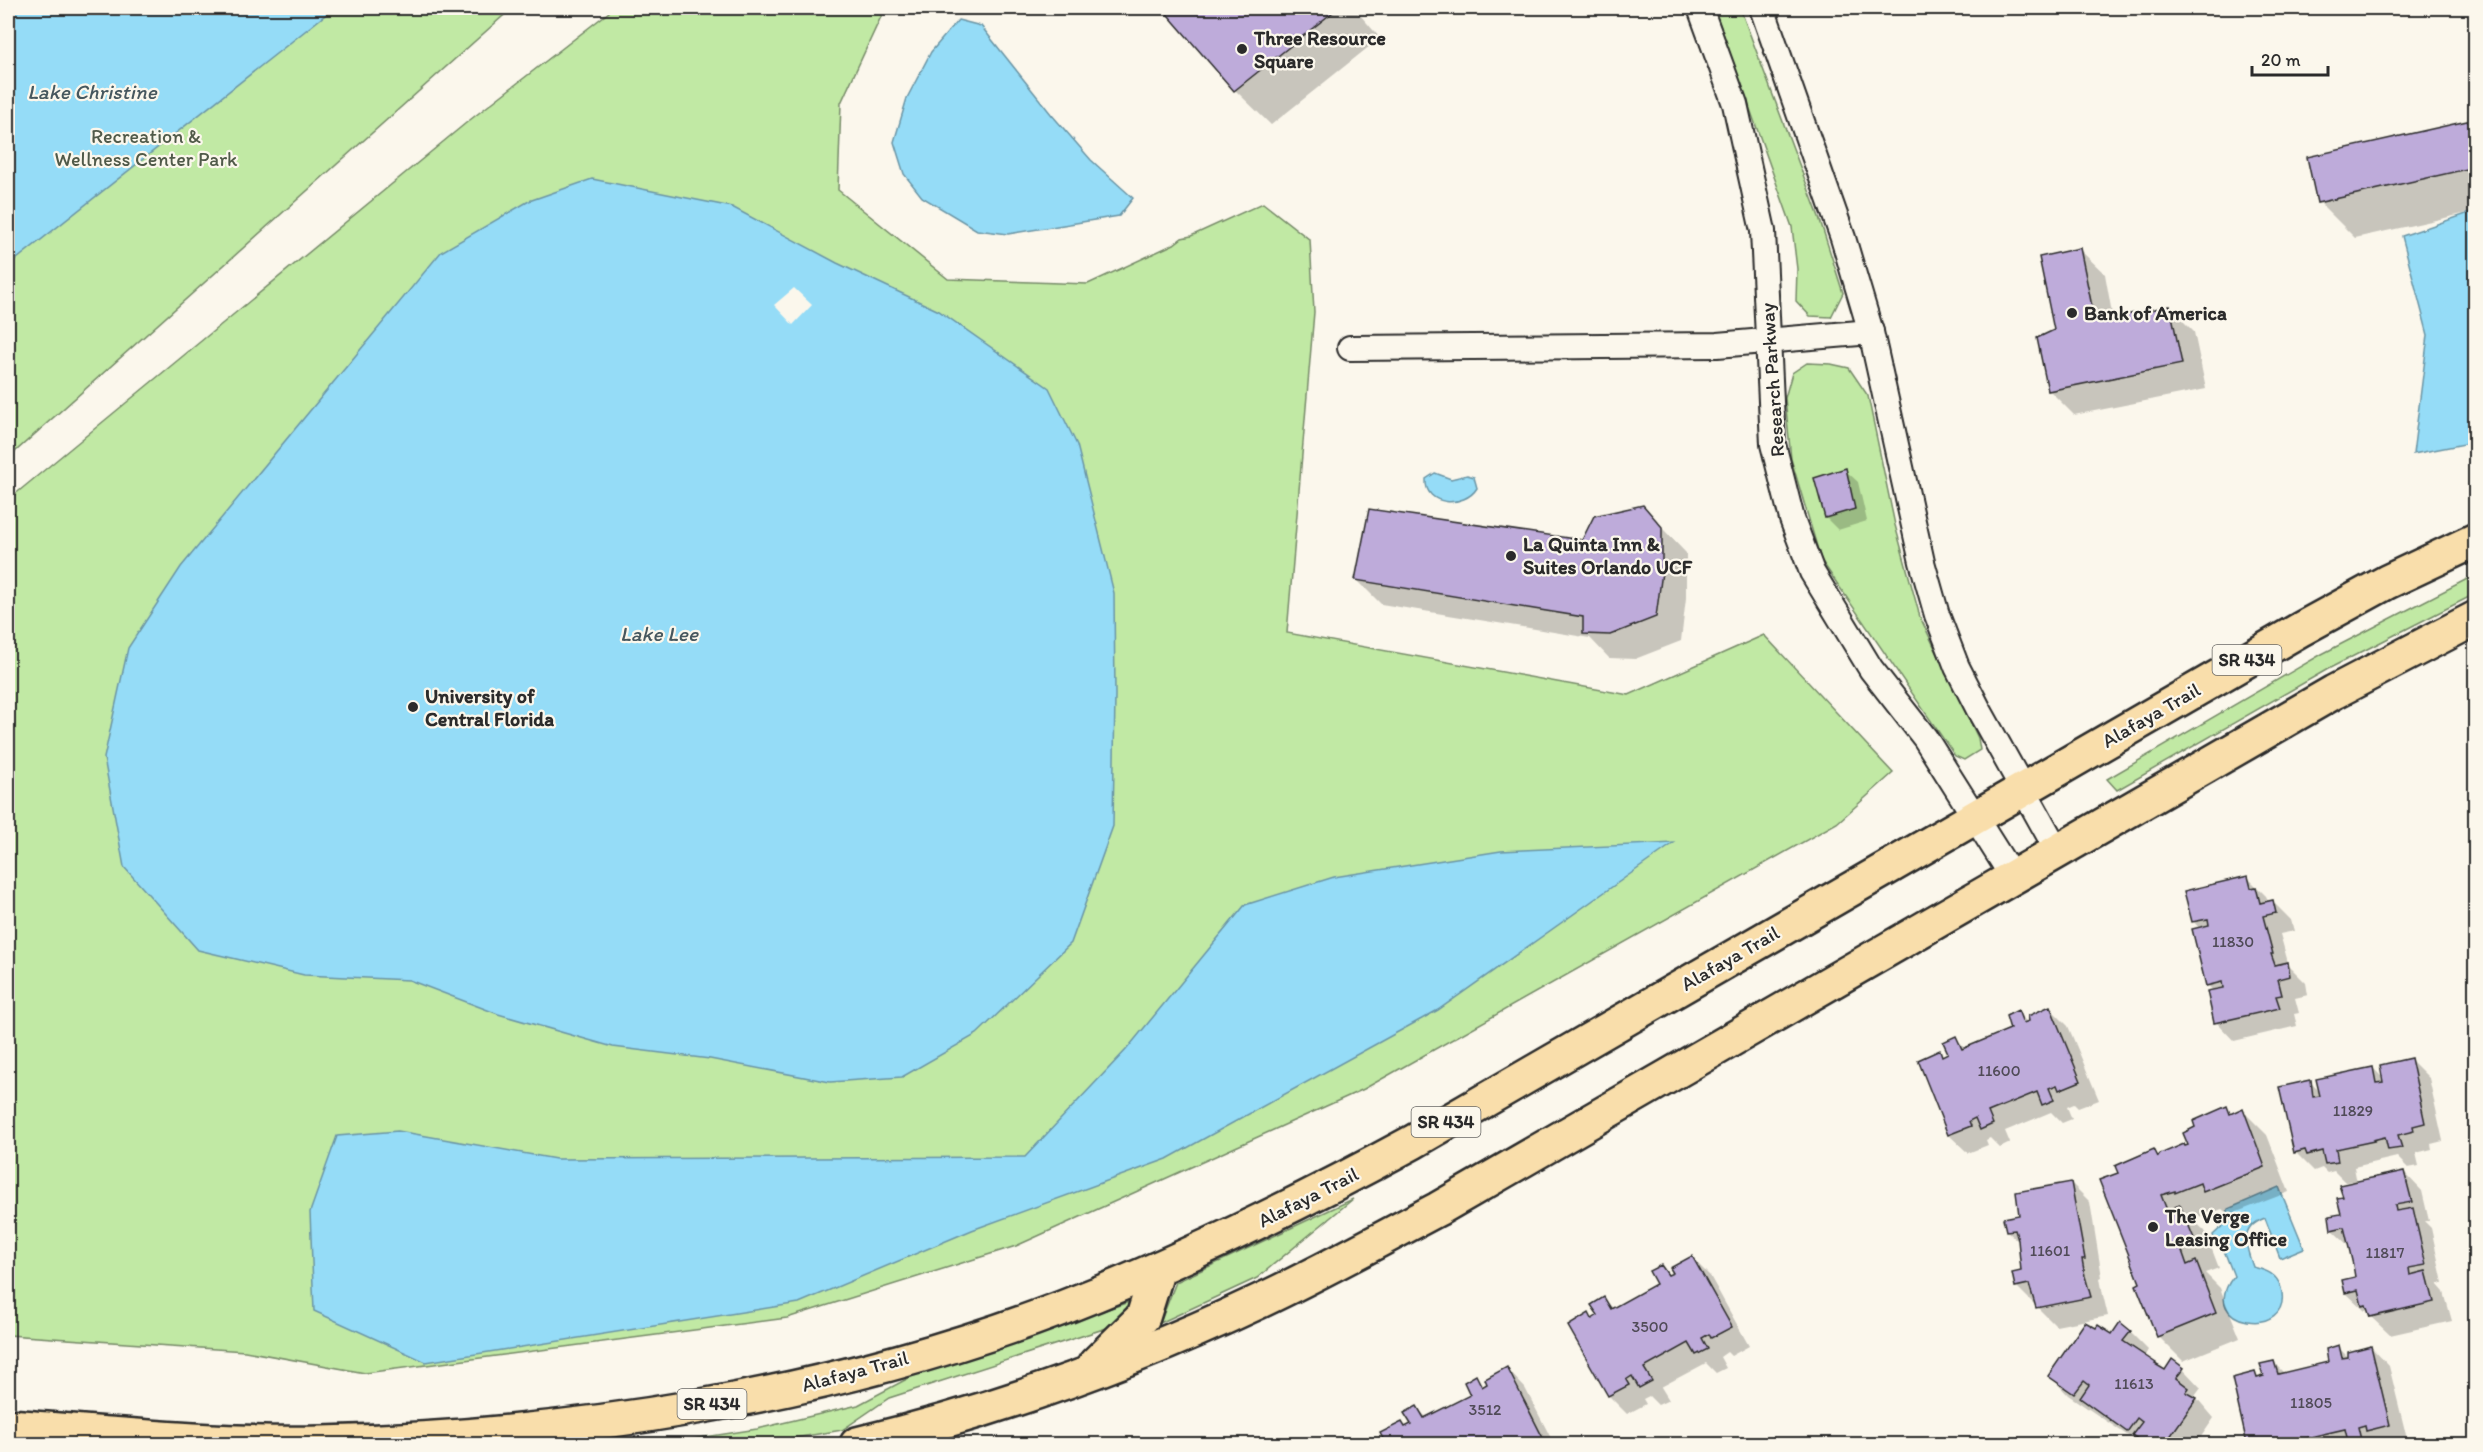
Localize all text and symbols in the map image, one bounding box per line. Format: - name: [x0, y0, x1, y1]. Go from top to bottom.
- place label: Three Resource Square: [1253, 26, 1386, 74]
- scale bar: [2252, 39, 2328, 77]
- marker: Three Resource Square: [1235, 42, 1249, 56]
- text: 20 m: [2261, 49, 2301, 71]
- water label: Lake Christine: [27, 79, 158, 104]
- park label: Recreation & Wellness Center Park: [55, 124, 238, 171]
- place label: Bank of America: [2084, 301, 2227, 325]
- street label: Research Parkway: [1755, 302, 1789, 458]
- marker: Bank of America: [2065, 306, 2079, 320]
- place label: La Quinta Inn & Suites Orlando UCF: [1523, 532, 1693, 579]
- marker: La Quinta Inn & Suites Orlando UCF: [1504, 549, 1518, 563]
- water label: Lake Lee: [620, 621, 699, 646]
- road number: SR 434: [2212, 645, 2282, 675]
- street label: Alafaya Trail: [2098, 677, 2205, 753]
- place label: University of Central Florida: [425, 684, 554, 731]
- marker: University of Central Florida: [406, 700, 420, 714]
- street label: Alafaya Trail: [1677, 920, 1784, 996]
- house number: 11830: [2212, 932, 2254, 951]
- house number: 11600: [1977, 1061, 2021, 1080]
- house number: 11829: [2333, 1101, 2373, 1120]
- road number: SR 434: [1412, 1107, 1480, 1137]
- street label: Alafaya Trail: [1254, 1161, 1363, 1233]
- place label: The Verge Leasing Office: [2164, 1204, 2287, 1252]
- marker: The Verge Leasing Office: [2146, 1220, 2160, 1234]
- house number: 11601: [2030, 1241, 2071, 1260]
- house number: 11817: [2366, 1243, 2405, 1262]
- house number: 3500: [1632, 1317, 1668, 1336]
- street label: Alafaya Trail: [799, 1345, 911, 1397]
- house number: 11613: [2114, 1374, 2154, 1393]
- road number: SR 434: [678, 1389, 746, 1419]
- house number: 11805: [2290, 1393, 2332, 1412]
- house number: 3512: [1469, 1400, 1502, 1419]

